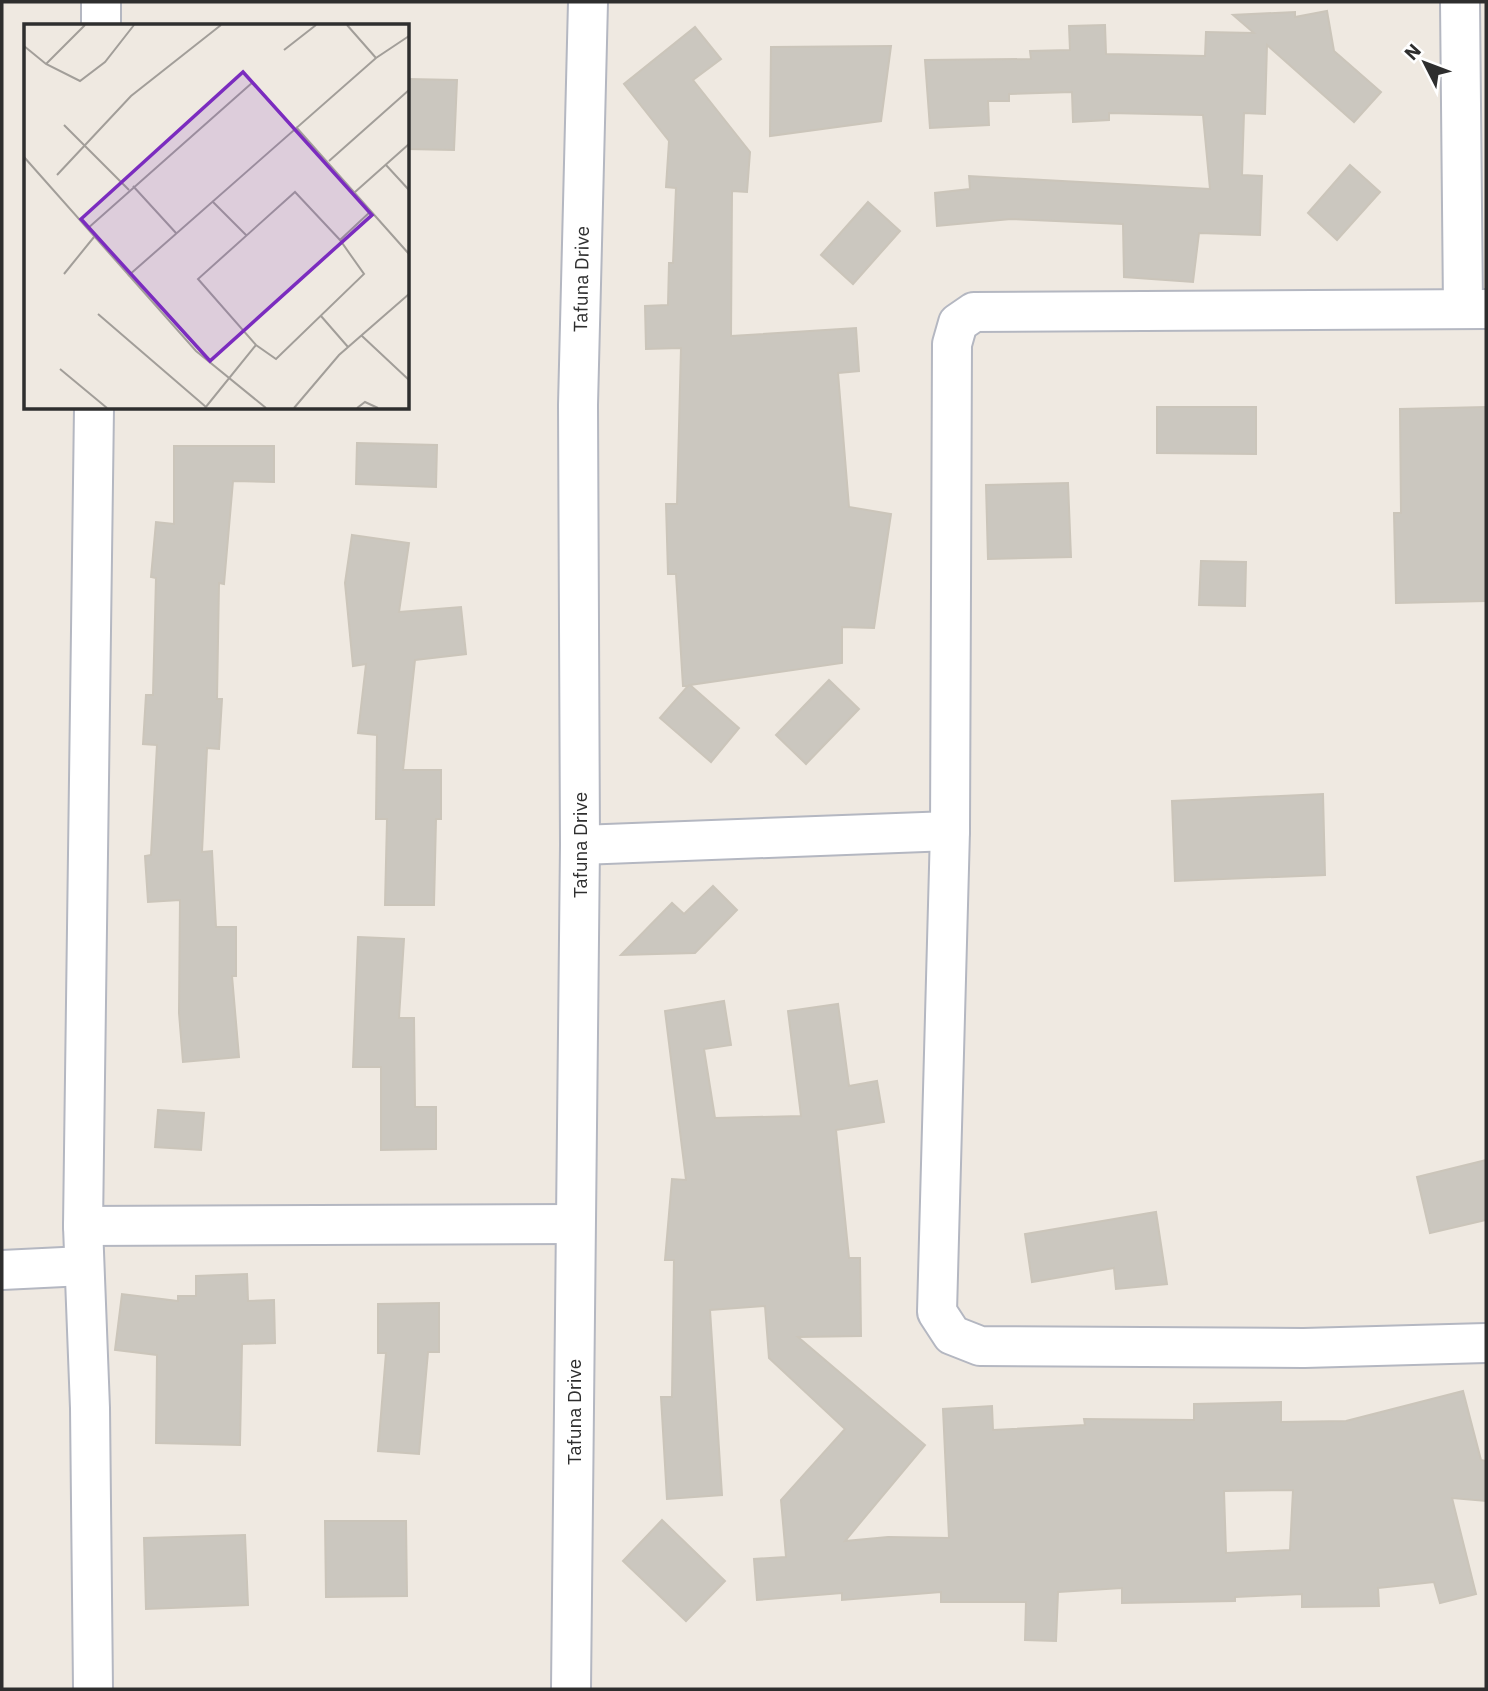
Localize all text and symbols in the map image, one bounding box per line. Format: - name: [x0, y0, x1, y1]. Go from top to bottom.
- inset map: [24, 24, 410, 410]
- north arrow: [1390, 28, 1460, 98]
- text: N: [1399, 38, 1426, 65]
- street label: Tafuna Drive: [568, 226, 594, 332]
- street label: Tafuna Drive: [568, 792, 592, 898]
- street label: Tafuna Drive: [562, 1359, 586, 1465]

